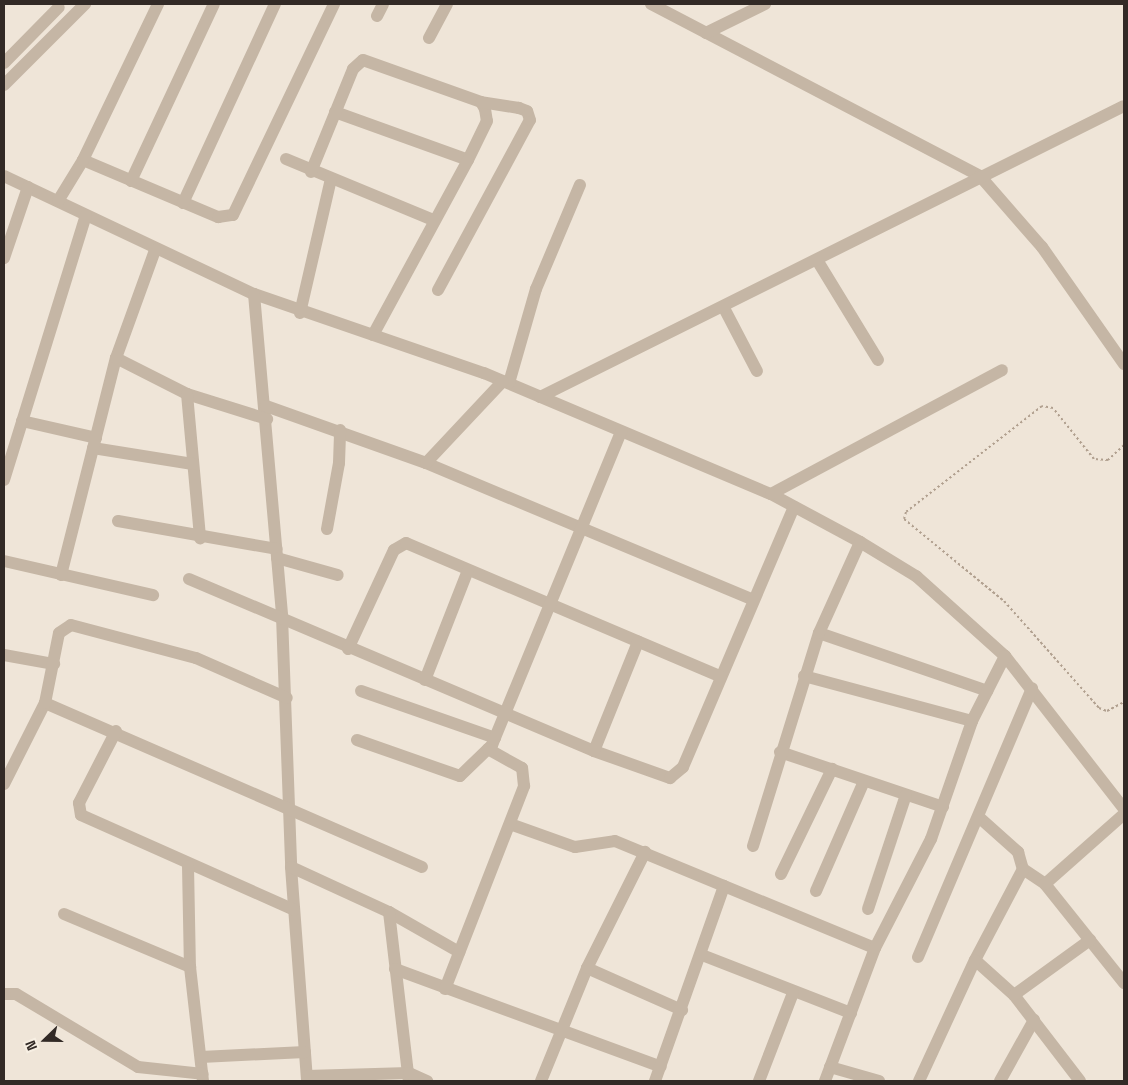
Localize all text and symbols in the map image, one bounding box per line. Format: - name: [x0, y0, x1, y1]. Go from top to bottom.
- north arrow: [20, 1015, 70, 1065]
- text: N: [21, 1038, 41, 1053]

